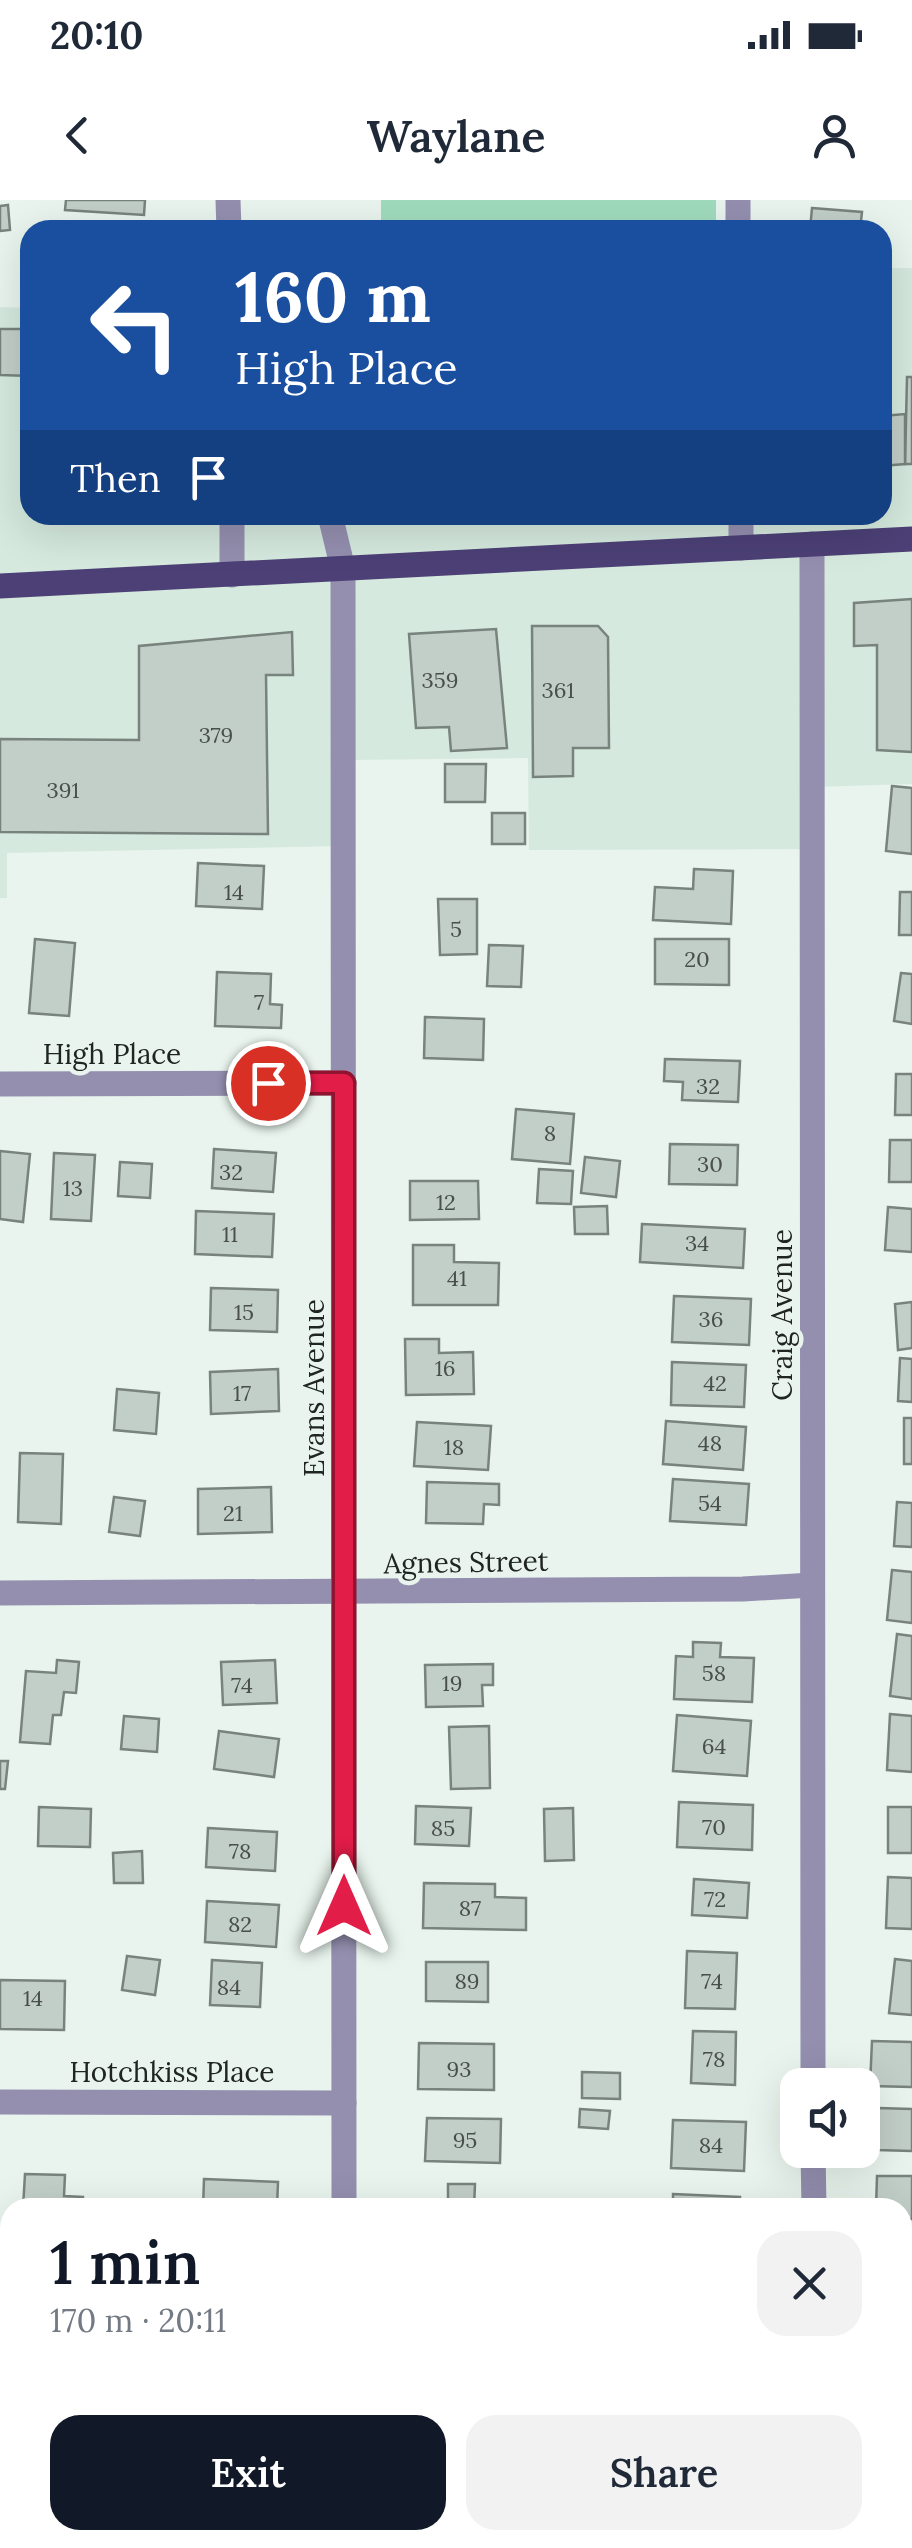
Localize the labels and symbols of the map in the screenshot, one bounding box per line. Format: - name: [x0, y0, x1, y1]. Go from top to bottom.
- house number: 359: [422, 666, 458, 694]
- house number: 361: [542, 676, 574, 704]
- house number: 379: [199, 721, 233, 749]
- house number: 391: [47, 776, 79, 804]
- house number: 14: [224, 878, 244, 906]
- house number: 5: [450, 915, 462, 943]
- house number: 20: [684, 945, 710, 973]
- house number: 7: [254, 988, 264, 1016]
- street label: High Place: [43, 1036, 181, 1072]
- pin: [226, 1041, 311, 1126]
- house number: 32: [696, 1072, 720, 1100]
- house number: 8: [544, 1119, 556, 1147]
- house number: 30: [697, 1150, 723, 1178]
- house number: 32: [219, 1158, 243, 1186]
- house number: 13: [63, 1174, 83, 1202]
- house number: 12: [436, 1188, 456, 1216]
- house number: 11: [222, 1220, 238, 1248]
- house number: 34: [685, 1229, 709, 1257]
- street label: Craig Avenue: [764, 1229, 800, 1401]
- house number: 41: [447, 1264, 467, 1292]
- house number: 15: [234, 1298, 254, 1326]
- street label: Evans Avenue: [296, 1299, 332, 1477]
- house number: 36: [699, 1305, 723, 1333]
- house number: 16: [435, 1354, 455, 1382]
- house number: 42: [703, 1369, 727, 1397]
- house number: 17: [233, 1379, 251, 1407]
- house number: 48: [698, 1429, 722, 1457]
- house number: 18: [444, 1433, 464, 1461]
- house number: 54: [698, 1489, 722, 1517]
- house number: 21: [223, 1499, 243, 1527]
- street label: Agnes Street: [382, 1543, 549, 1581]
- house number: 58: [702, 1659, 726, 1687]
- house number: 19: [442, 1669, 462, 1697]
- house number: 74: [231, 1671, 253, 1699]
- house number: 64: [702, 1732, 726, 1760]
- house number: 70: [702, 1813, 726, 1841]
- house number: 85: [431, 1814, 455, 1842]
- house number: 78: [229, 1837, 251, 1865]
- position arrow: [292, 1854, 396, 1958]
- house number: 72: [704, 1885, 726, 1913]
- house number: 87: [459, 1894, 481, 1922]
- house number: 82: [228, 1910, 252, 1938]
- house number: 89: [455, 1967, 479, 1995]
- house number: 74: [701, 1967, 723, 1995]
- house number: 84: [217, 1973, 241, 2001]
- house number: 14: [23, 1984, 43, 2012]
- house number: 78: [703, 2045, 725, 2073]
- street label: Hotchkiss Place: [69, 2054, 275, 2090]
- house number: 93: [447, 2055, 471, 2083]
- house number: 95: [453, 2126, 477, 2154]
- house number: 84: [699, 2131, 723, 2159]

